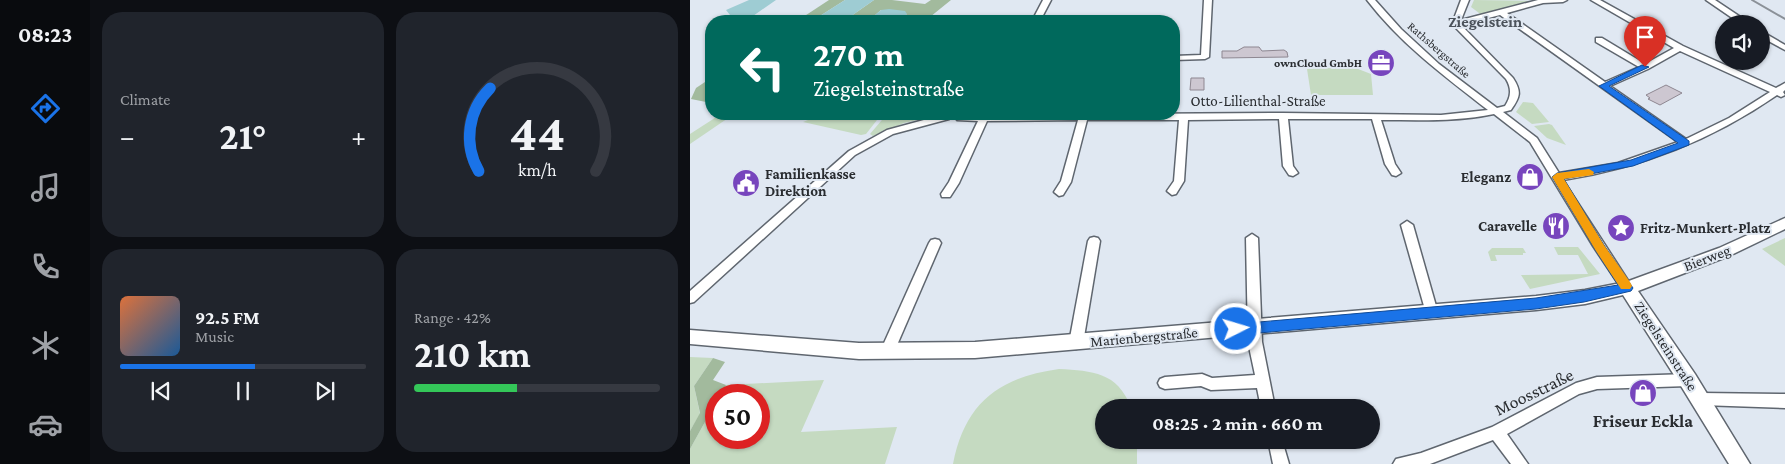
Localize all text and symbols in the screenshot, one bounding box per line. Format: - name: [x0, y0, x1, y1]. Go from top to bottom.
- district label: Ziegelstein: [1448, 13, 1522, 30]
- map controls: [1715, 15, 1770, 70]
- button: sound: [1715, 15, 1770, 70]
- pin: [1624, 16, 1666, 67]
- street label: Rathsbergstraße: [1405, 19, 1473, 81]
- text: 08:23: [18, 22, 72, 47]
- icon: arrive: [1631, 23, 1659, 51]
- icon: left: [730, 35, 795, 100]
- text: 270 m: [813, 35, 904, 74]
- office icon: ownCloud GmbH: [1366, 48, 1396, 78]
- place label: ownCloud GmbH: [1274, 56, 1362, 70]
- text: Ziegelsteinstraße: [813, 76, 964, 101]
- icon: directions: [28, 91, 63, 126]
- text: Climate: [120, 91, 170, 108]
- street label: Otto-Lilienthal-Straße: [1190, 93, 1326, 109]
- text: 44: [509, 103, 565, 161]
- text: 21°: [219, 115, 267, 157]
- text: −: [120, 121, 135, 152]
- text: +: [351, 121, 366, 152]
- text: km/h: [518, 160, 557, 180]
- shop icon: Eleganz: [1515, 162, 1545, 192]
- place label: Familienkasse Direktion: [765, 166, 856, 199]
- public building icon: Familienkasse Direktion: [731, 168, 761, 198]
- place label: Eleganz: [1461, 169, 1511, 185]
- icon: music: [28, 170, 63, 205]
- restaurant icon: Caravelle: [1541, 211, 1571, 241]
- place icon: Fritz-Munkert-Platz: [1606, 213, 1636, 243]
- place label: Caravelle: [1478, 218, 1537, 234]
- place label: Fritz-Munkert-Platz: [1640, 220, 1771, 236]
- street label: Bierweg: [1681, 242, 1733, 275]
- icon: phone: [28, 249, 63, 284]
- street label: Ziegelsteinstraße: [1630, 298, 1701, 394]
- position arrow: [1209, 302, 1261, 354]
- text: 92.5 FM: [195, 307, 260, 328]
- text: Range · 42%: [414, 309, 491, 326]
- street label: Marienbergstraße: [1090, 324, 1199, 351]
- icon: climate: [28, 328, 63, 363]
- text: Music: [195, 328, 234, 345]
- text: 210 km: [414, 333, 531, 375]
- street label: Moosstraße: [1491, 364, 1577, 420]
- icon: previous: [147, 377, 175, 405]
- icon: pause: [229, 377, 257, 405]
- icon: next: [311, 377, 339, 405]
- shop icon: Friseur Eckla: [1628, 378, 1658, 408]
- speed limit sign: 50: [705, 384, 770, 449]
- icon: car: [28, 407, 63, 442]
- place label: Friseur Eckla: [1593, 411, 1693, 431]
- text: 08:25 · 2 min · 660 m: [1152, 413, 1323, 434]

